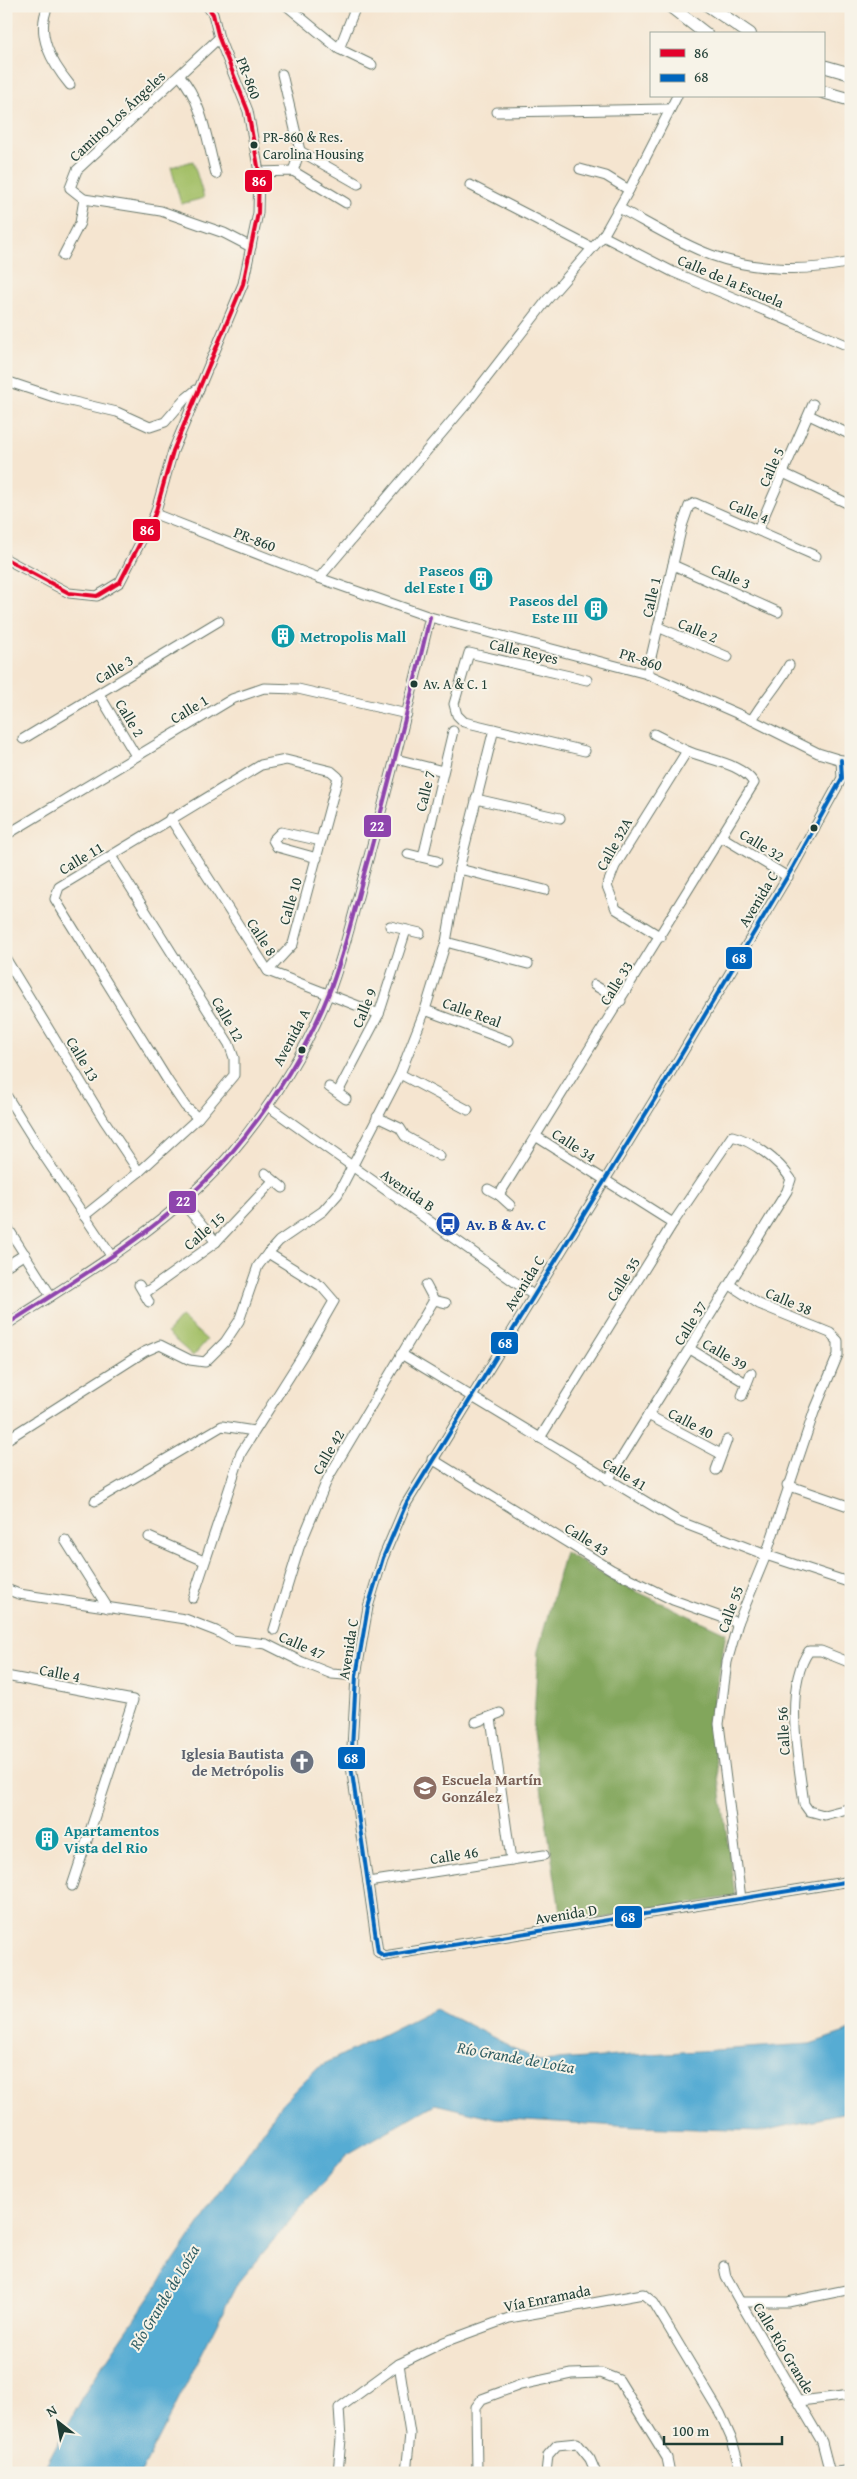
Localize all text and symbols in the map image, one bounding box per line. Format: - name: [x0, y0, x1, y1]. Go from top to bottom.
- legend: [650, 32, 824, 98]
- text: 86: [694, 42, 708, 63]
- street label: PR-860: [231, 54, 267, 102]
- street label: Camino Los Ángeles: [64, 66, 170, 166]
- text: 68: [694, 66, 708, 87]
- place label: PR-860 & Res. Carolina Housing: [263, 127, 364, 164]
- marker: PR-860 & Res. Carolina Housing: [249, 140, 259, 150]
- line badge: 86: [244, 169, 273, 193]
- text: 86: [252, 171, 266, 191]
- street label: Calle de la Escuela: [675, 249, 787, 313]
- street label: Calle 5: [753, 444, 789, 490]
- street label: Calle 4: [726, 493, 772, 529]
- line badge: 86: [132, 518, 161, 542]
- text: 86: [140, 520, 154, 540]
- street label: PR-860: [231, 521, 279, 557]
- street label: Calle 3: [708, 558, 754, 594]
- place label: Paseos del Este I: [404, 560, 464, 598]
- building icon: Paseos del Este I: [468, 566, 494, 592]
- street label: Calle 1: [636, 575, 666, 619]
- place label: Paseos del Este III: [509, 590, 578, 628]
- building icon: Paseos del Este III: [583, 596, 609, 622]
- street label: Calle 2: [675, 612, 721, 648]
- building icon: Metropolis Mall: [270, 623, 296, 649]
- place label: Metropolis Mall: [300, 626, 406, 647]
- street label: Calle Reyes: [488, 633, 560, 669]
- street label: PR-860: [617, 642, 665, 676]
- street label: Calle 3: [91, 649, 137, 689]
- place label: Av. A & C. 1: [423, 674, 488, 694]
- marker: Av. A & C. 1: [409, 679, 419, 689]
- street label: Calle 1: [166, 689, 212, 729]
- street label: Calle 2: [110, 695, 150, 741]
- street label: Calle 7: [410, 768, 440, 814]
- line badge: 22: [363, 814, 392, 838]
- street label: Calle 32A: [591, 814, 637, 874]
- text: 22: [370, 816, 384, 836]
- unlabelled marker: [809, 823, 819, 833]
- street label: Calle 32: [736, 824, 788, 866]
- street label: Calle 11: [55, 837, 107, 879]
- street label: Avenida C: [733, 867, 783, 931]
- street label: Calle 10: [273, 875, 307, 927]
- street label: Calle 8: [242, 914, 282, 960]
- line badge: 68: [725, 946, 753, 970]
- text: 68: [732, 948, 746, 968]
- street label: Calle 33: [594, 957, 638, 1009]
- street label: Calle 9: [346, 985, 382, 1031]
- street label: Calle Real: [440, 992, 504, 1032]
- street label: Calle 12: [207, 993, 249, 1045]
- street label: Avenida A: [267, 1004, 315, 1070]
- street label: Calle 13: [62, 1033, 104, 1085]
- unlabelled marker: [297, 1045, 307, 1055]
- street label: Calle 34: [548, 1123, 600, 1167]
- street label: Avenida B: [377, 1164, 439, 1216]
- line badge: 22: [168, 1190, 197, 1214]
- text: 22: [176, 1191, 190, 1211]
- street label: Calle 15: [179, 1207, 229, 1255]
- bus stop icon: Av. B & Av. C: [435, 1211, 461, 1237]
- place label: Av. B & Av. C: [466, 1214, 546, 1235]
- street label: Avenida C: [499, 1251, 549, 1315]
- street label: Calle 35: [601, 1253, 645, 1305]
- street label: Calle 38: [763, 1282, 815, 1320]
- street label: Calle 37: [668, 1297, 712, 1349]
- line badge: 68: [490, 1331, 519, 1355]
- text: 68: [498, 1333, 512, 1353]
- street label: Calle 39: [699, 1333, 751, 1375]
- street label: Calle 40: [665, 1402, 717, 1444]
- street label: Calle 42: [307, 1426, 349, 1478]
- street label: Calle 41: [599, 1453, 651, 1495]
- street label: Calle 43: [561, 1517, 613, 1561]
- street label: Calle 55: [712, 1583, 748, 1635]
- street label: Avenida C: [333, 1617, 363, 1681]
- street label: Calle 47: [276, 1626, 328, 1664]
- street label: Calle 4: [38, 1659, 82, 1687]
- street label: Calle 56: [771, 1706, 795, 1756]
- place label: Iglesia Bautista de Metrópolis: [181, 1743, 284, 1781]
- line badge: 68: [337, 1746, 366, 1770]
- text: 68: [344, 1748, 358, 1768]
- church icon: Iglesia Bautista de Metrópolis: [289, 1749, 315, 1775]
- place label: Escuela Martín González: [442, 1769, 542, 1807]
- school or university icon: Escuela Martín González: [412, 1775, 438, 1801]
- place label: Apartamentos Vista del Rio: [64, 1820, 159, 1858]
- building icon: Apartamentos Vista del Rio: [34, 1826, 60, 1852]
- street label: Calle 46: [428, 1841, 480, 1869]
- street label: Avenida D: [533, 1899, 599, 1929]
- line badge: 68: [614, 1905, 643, 1929]
- text: 68: [621, 1907, 635, 1927]
- water label: Río Grande de Loíza: [454, 2035, 577, 2079]
- water label: Río Grande de Loíza: [123, 2239, 205, 2355]
- street label: Vía Enramada: [502, 2279, 592, 2317]
- street label: Calle Río Grande: [748, 2298, 820, 2398]
- north arrow: [32, 2396, 82, 2446]
- text: N: [42, 2400, 61, 2422]
- scale bar: [664, 2414, 782, 2446]
- text: 100 m: [672, 2420, 710, 2441]

